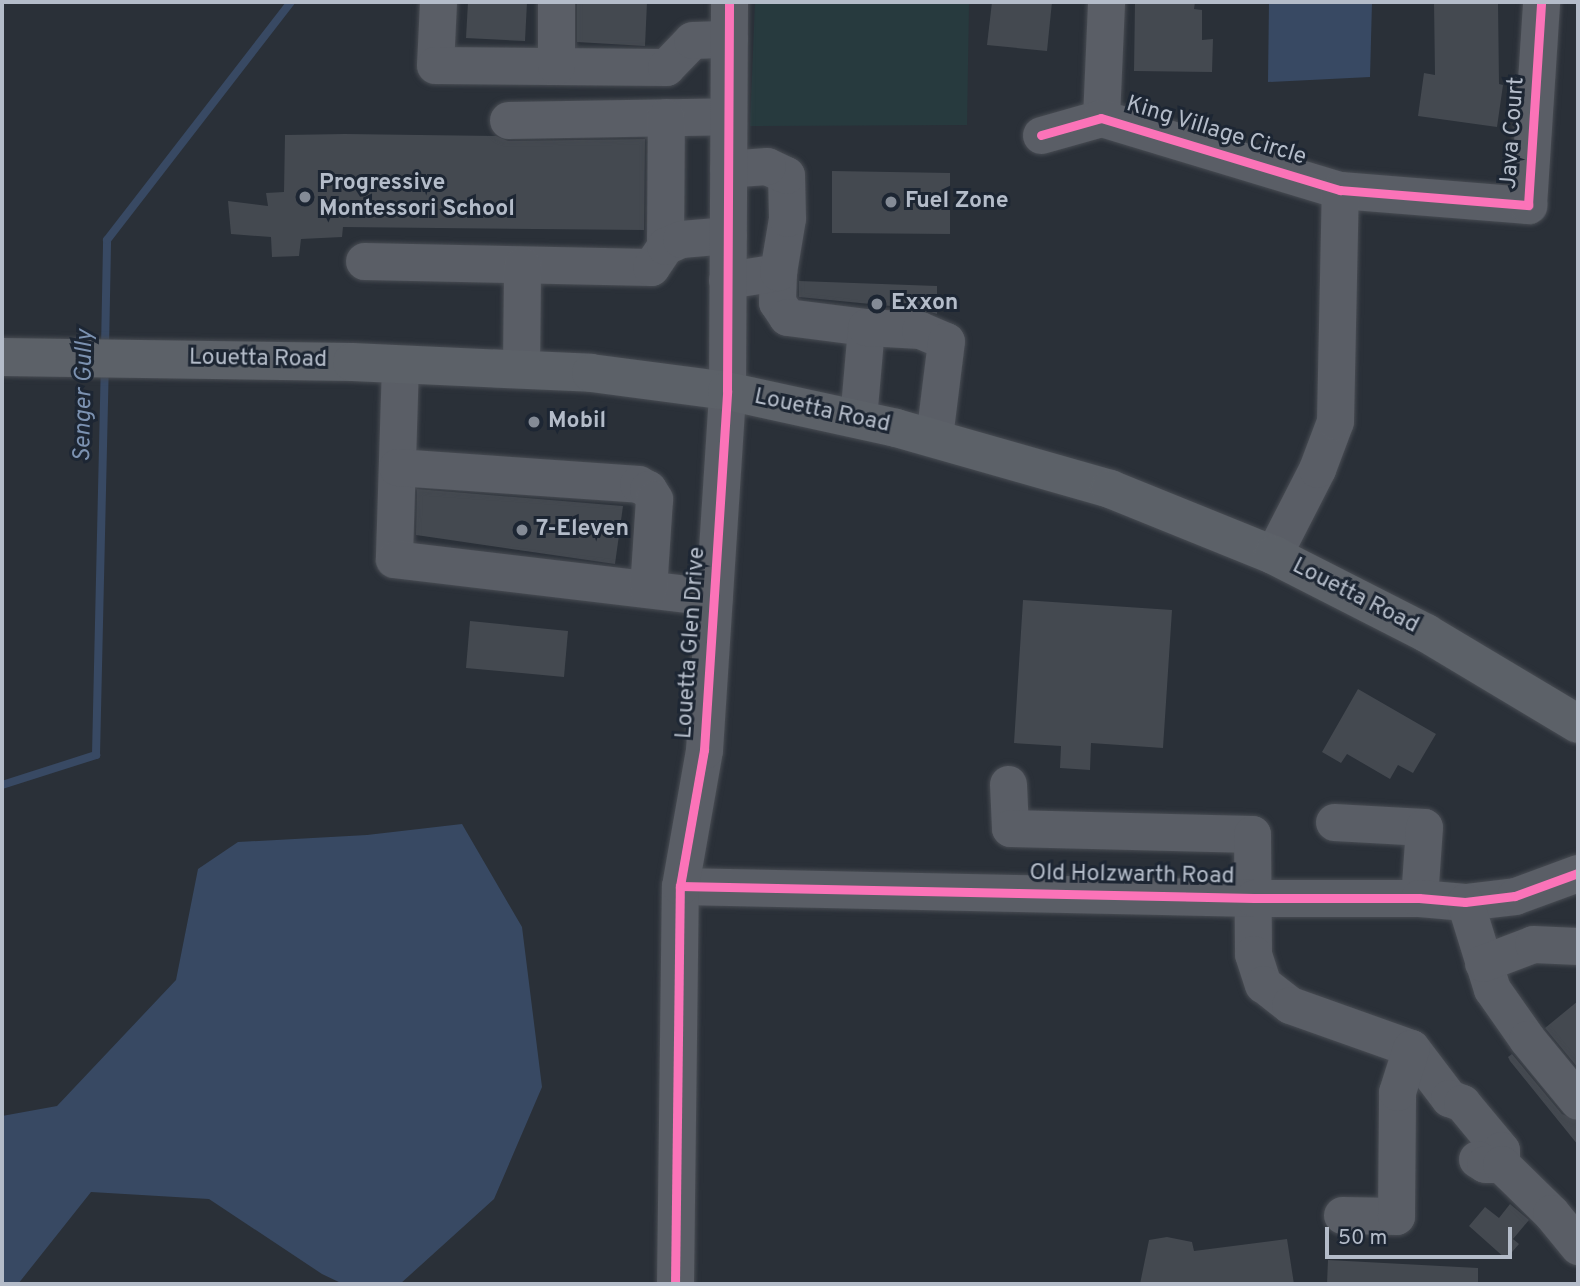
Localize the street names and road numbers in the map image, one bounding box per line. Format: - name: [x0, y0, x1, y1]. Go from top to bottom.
- street label: Java Court: [1496, 76, 1532, 190]
- street label: King Village Circle: [1122, 91, 1310, 173]
- street label: Louetta Road: [189, 345, 327, 375]
- street label: Louetta Road: [752, 384, 892, 440]
- street label: Louetta Glen Drive: [672, 546, 712, 740]
- street label: Louetta Road: [1287, 553, 1423, 641]
- street label: Old Holzwarth Road: [1029, 860, 1235, 892]

